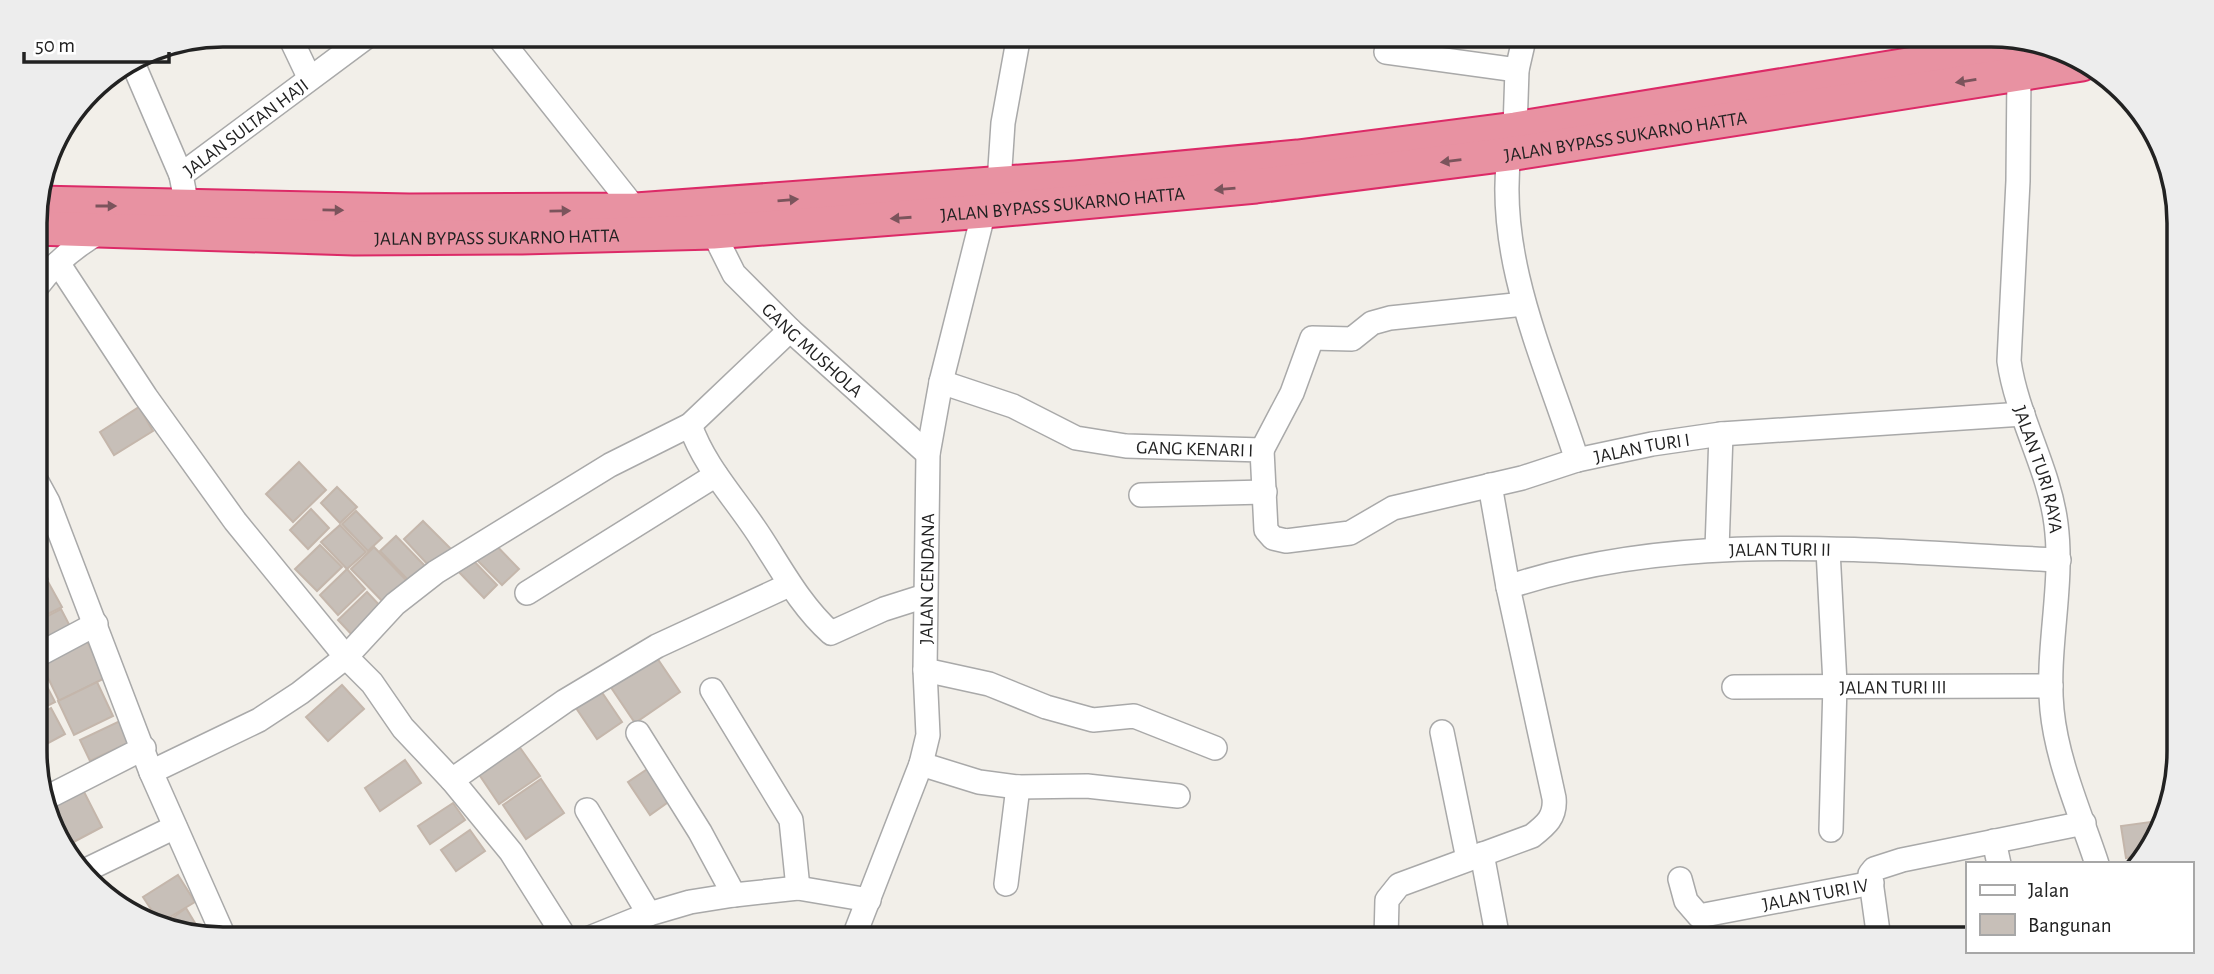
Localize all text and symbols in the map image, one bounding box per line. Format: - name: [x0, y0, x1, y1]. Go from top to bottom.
- scale bar: [24, 21, 170, 65]
- text: 50 m: [35, 35, 75, 56]
- street label: JALAN SULTAN HAJI: [181, 76, 312, 181]
- one-way arrow: [1955, 76, 1977, 87]
- street label: JALAN BYPASS SUKARNO HATTA: [1503, 109, 1748, 166]
- one-way arrow: [1440, 156, 1462, 167]
- one-way arrow: [1214, 184, 1236, 195]
- street label: JALAN BYPASS SUKARNO HATTA: [940, 185, 1186, 225]
- one-way arrow: [777, 194, 799, 205]
- one-way arrow: [95, 200, 117, 212]
- one-way arrow: [322, 204, 344, 215]
- one-way arrow: [550, 205, 572, 217]
- one-way arrow: [890, 213, 912, 224]
- street label: JALAN BYPASS SUKARNO HATTA: [374, 226, 620, 249]
- street label: GANG MUSHOLA: [758, 300, 866, 401]
- street label: JALAN TURI RAYA: [2010, 404, 2065, 534]
- street label: JALAN TURI I: [1593, 431, 1691, 467]
- street label: GANG KENARI I: [1136, 438, 1254, 461]
- street label: JALAN CENDANA: [917, 513, 938, 644]
- street label: JALAN TURI II: [1729, 540, 1831, 561]
- street label: JALAN TURI III: [1839, 678, 1947, 698]
- legend: [1966, 862, 2193, 953]
- street label: JALAN TURI IV: [1761, 876, 1870, 915]
- text: Jalan: [2028, 880, 2069, 901]
- text: Bangunan: [2028, 915, 2112, 936]

